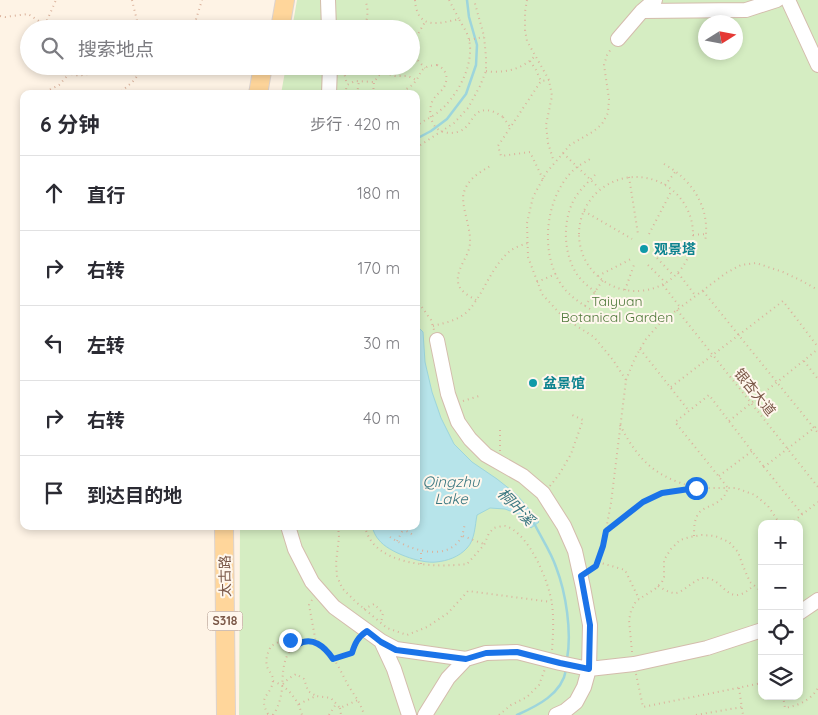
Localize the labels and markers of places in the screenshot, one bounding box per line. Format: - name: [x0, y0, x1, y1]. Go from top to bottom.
- place label: 观景塔: [654, 240, 696, 258]
- marker: 观景塔: [638, 243, 650, 255]
- place label: 盆景馆: [543, 374, 585, 392]
- marker: 盆景馆: [527, 377, 539, 389]

